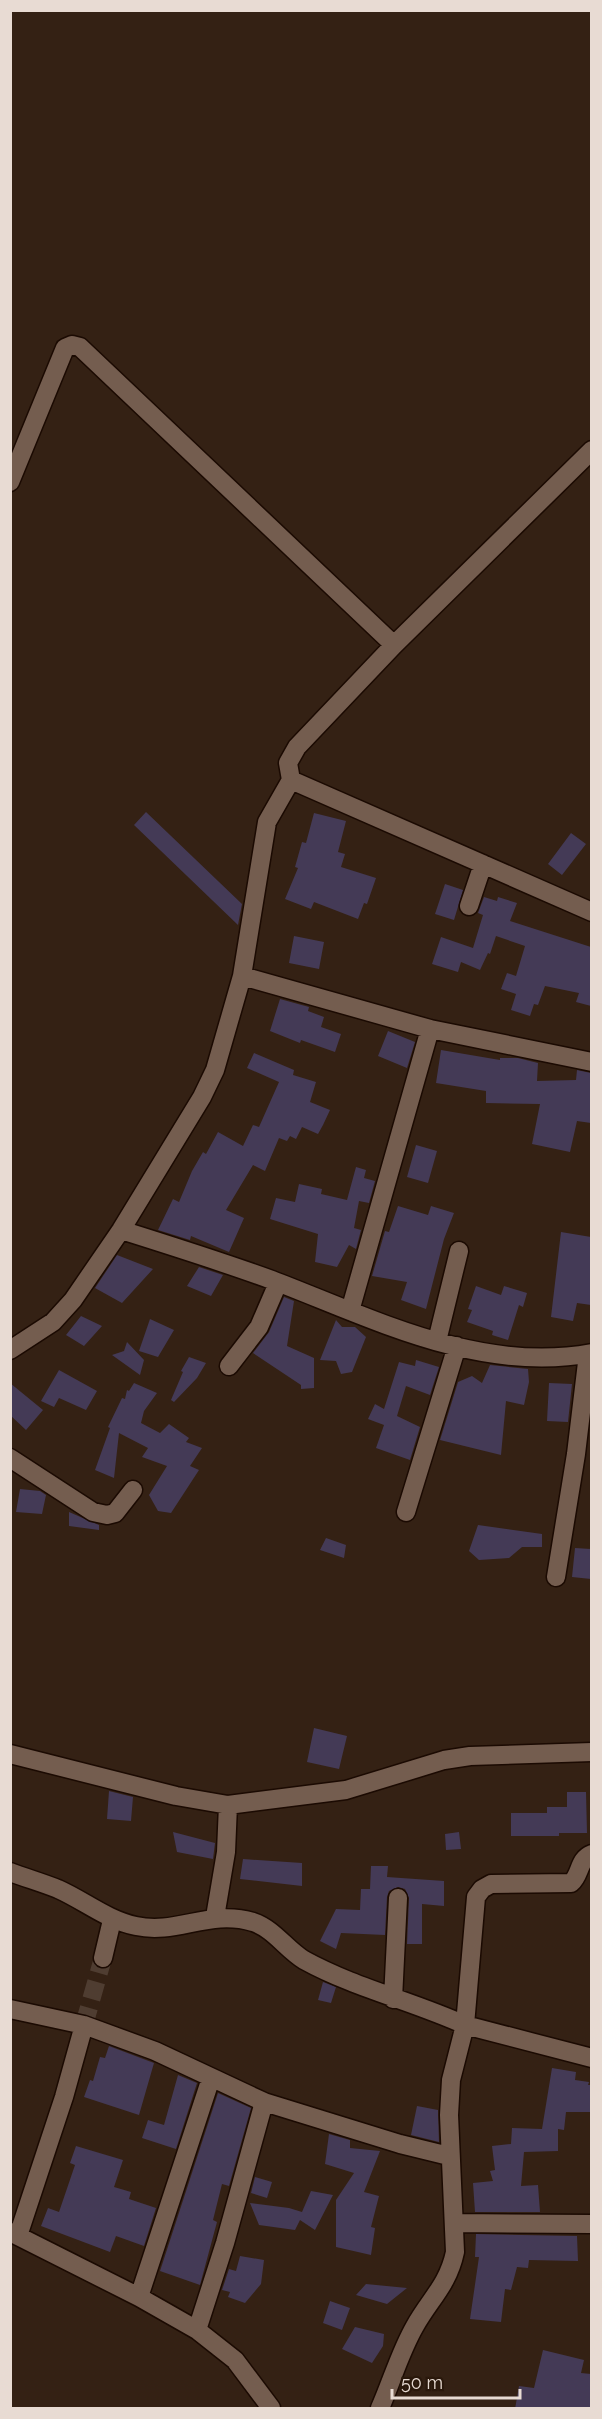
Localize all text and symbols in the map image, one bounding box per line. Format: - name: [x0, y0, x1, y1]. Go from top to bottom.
- scale bar: [392, 2362, 520, 2400]
- text: 50 m: [401, 2372, 443, 2393]

